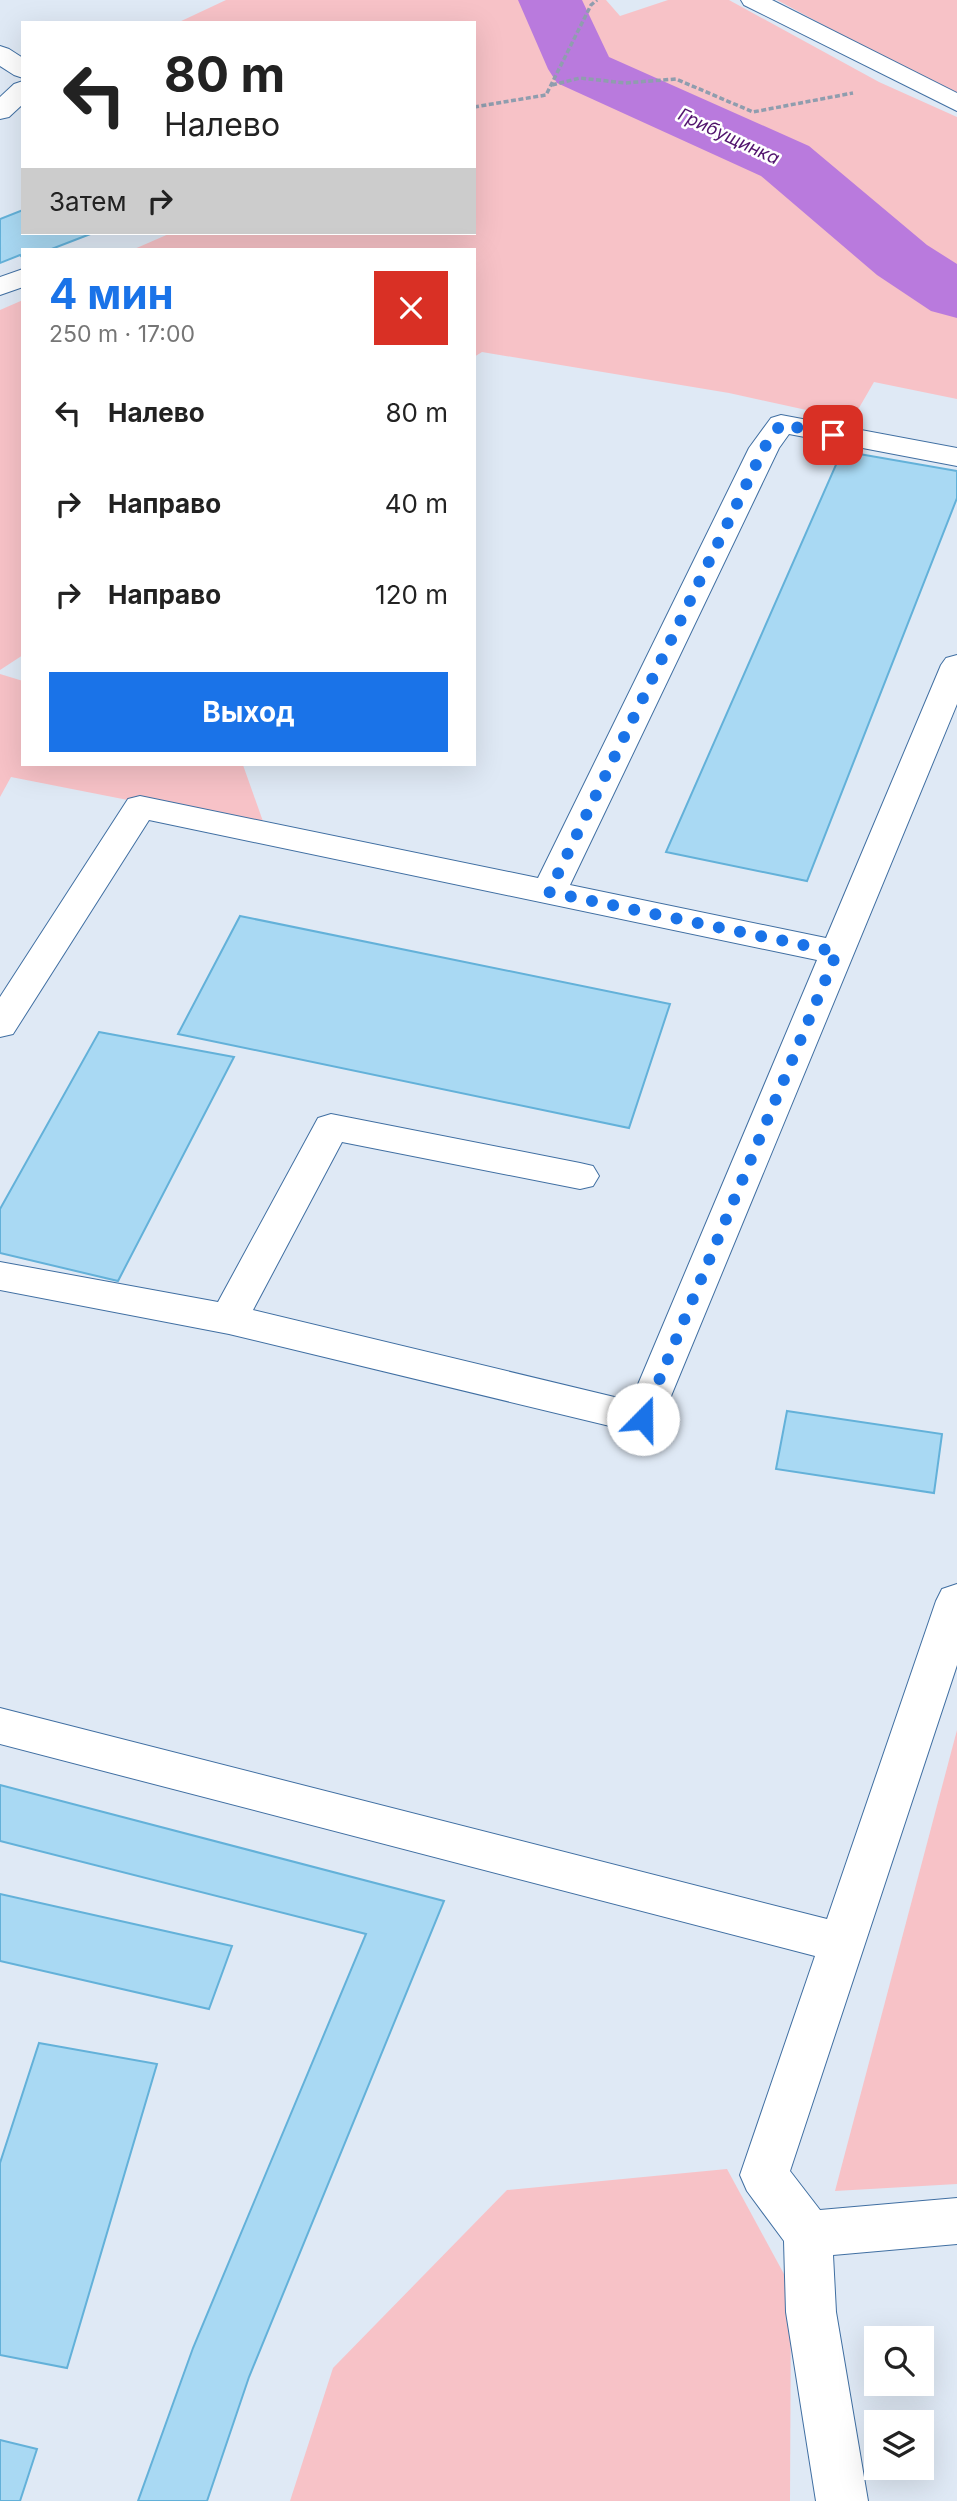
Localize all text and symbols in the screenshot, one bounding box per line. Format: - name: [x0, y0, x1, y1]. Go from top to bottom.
- text: 80 m: [164, 45, 285, 104]
- icon: left: [49, 49, 140, 140]
- water label: Грибущинка: [675, 103, 783, 169]
- text: Налево: [164, 105, 280, 144]
- icon: right: [141, 182, 179, 220]
- text: Затем: [49, 186, 127, 217]
- text: 4 мин: [49, 268, 174, 319]
- button: close: [374, 271, 448, 345]
- text: 250 m · 17:00: [49, 320, 195, 348]
- icon: left: [49, 394, 87, 432]
- text: Налево: [108, 397, 205, 428]
- text: 80 m: [385, 397, 448, 428]
- pin: [803, 405, 863, 465]
- icon: arrive: [814, 416, 852, 454]
- icon: right: [49, 485, 87, 523]
- text: Направо: [108, 488, 221, 519]
- text: 40 m: [385, 488, 448, 519]
- icon: right: [49, 576, 87, 614]
- text: Направо: [108, 579, 221, 610]
- text: 120 m: [375, 579, 448, 610]
- button: Выход: [49, 672, 448, 752]
- position arrow: [606, 1382, 680, 1456]
- map controls: [864, 2326, 934, 2480]
- button: search: [864, 2326, 934, 2396]
- button: layers: [864, 2410, 934, 2480]

